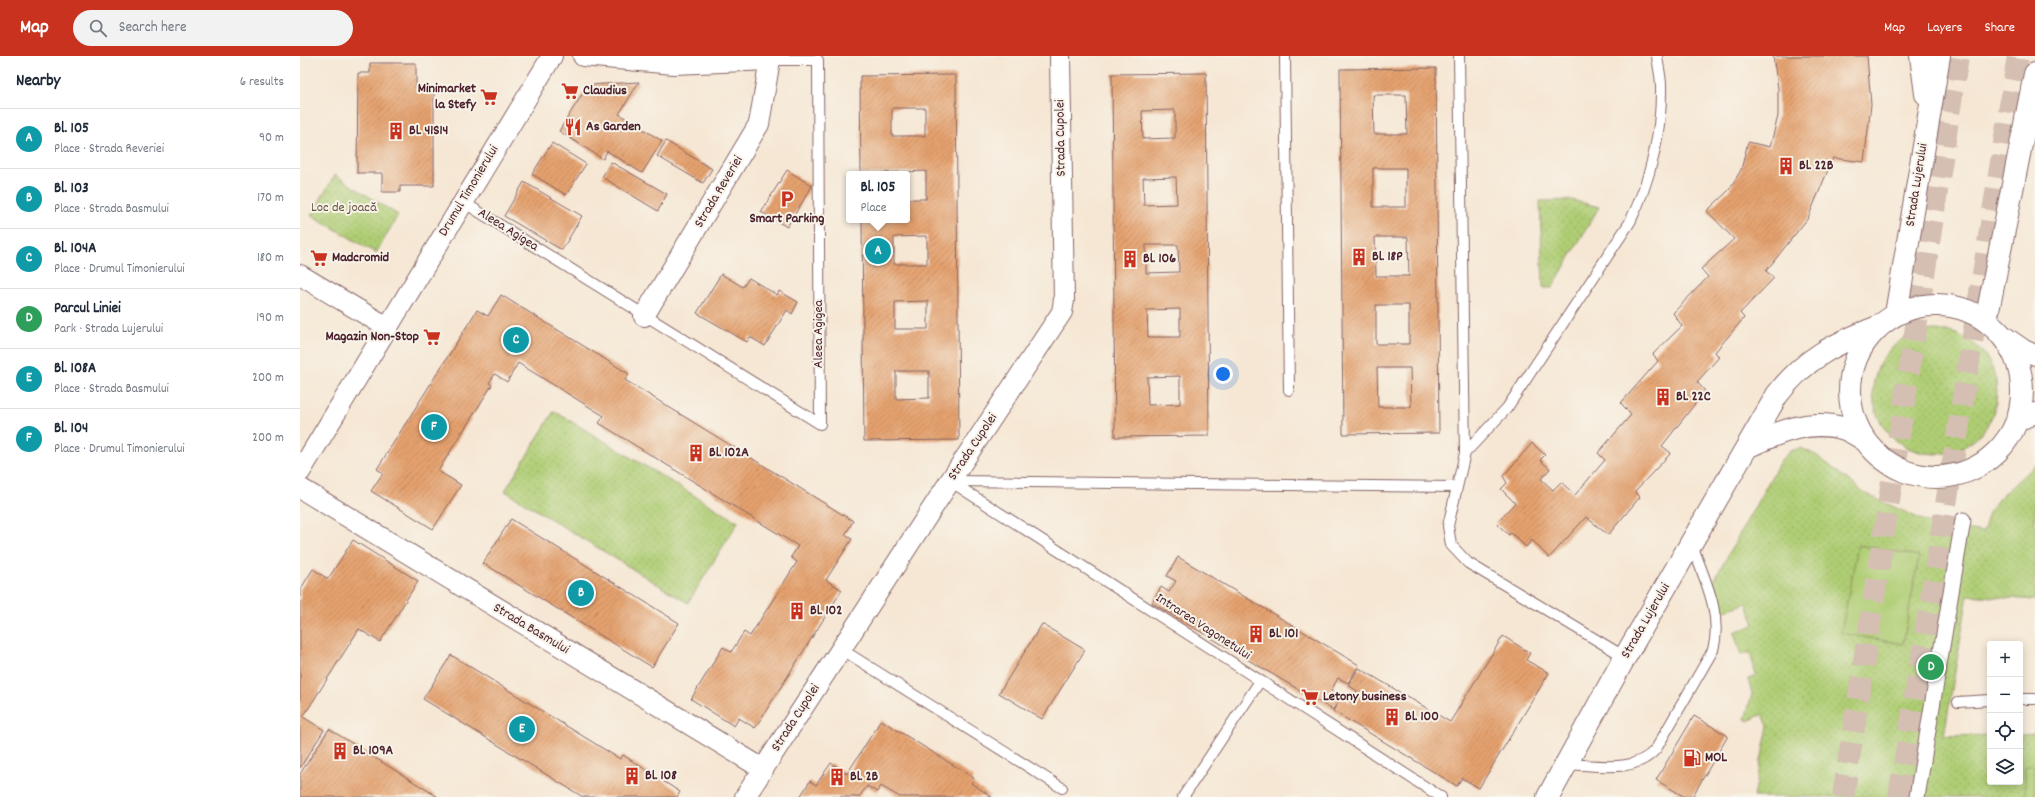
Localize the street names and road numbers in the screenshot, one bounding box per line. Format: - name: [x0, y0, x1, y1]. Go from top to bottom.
- street label: Strada Cupolei: [1050, 99, 1072, 177]
- street label: Drumul Timonierului: [434, 141, 504, 240]
- street label: Strada Lujerului: [1901, 141, 1934, 228]
- street label: Strada Reveriei: [690, 152, 749, 232]
- street label: Aleea Agigea: [474, 203, 543, 257]
- street label: Aleea Agigea: [809, 299, 829, 368]
- street label: Strada Cupolei: [943, 409, 1003, 485]
- street label: Strada Lujerului: [1616, 579, 1676, 662]
- street label: Intrarea Vagonetului: [1151, 589, 1255, 666]
- street label: Strada Basmului: [489, 598, 573, 660]
- street label: Strada Cupolei: [767, 680, 826, 756]

